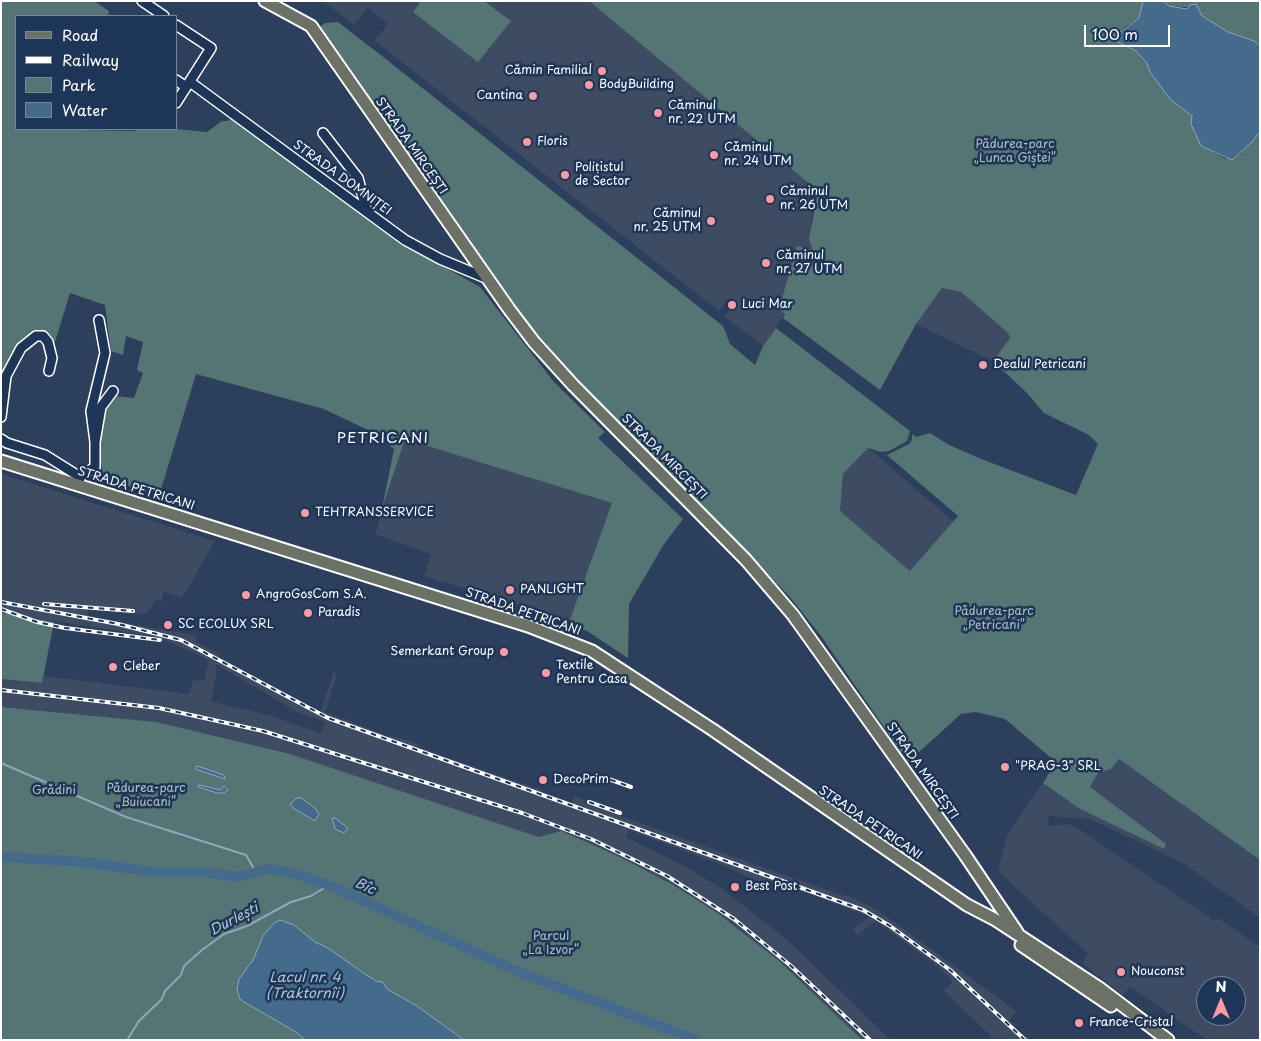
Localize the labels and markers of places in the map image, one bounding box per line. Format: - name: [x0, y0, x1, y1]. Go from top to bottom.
- place label: Cămin Familial: [505, 64, 592, 78]
- marker: Cămin Familial: [596, 65, 608, 77]
- place label: BodyBuilding: [599, 78, 674, 92]
- marker: BodyBuilding: [583, 79, 595, 91]
- place label: Cantina: [476, 89, 523, 103]
- marker: Cantina: [527, 90, 539, 102]
- place label: Căminul nr. 22 UTM: [668, 99, 736, 127]
- marker: Căminul nr. 22 UTM: [652, 107, 664, 119]
- place label: Floris: [537, 135, 568, 149]
- marker: Floris: [521, 136, 533, 148]
- place label: Căminul nr. 24 UTM: [724, 141, 792, 169]
- marker: Căminul nr. 24 UTM: [708, 149, 720, 161]
- place label: Polițistul de Sector: [575, 161, 630, 189]
- marker: Polițistul de Sector: [559, 169, 571, 181]
- place label: Căminul nr. 26 UTM: [780, 185, 848, 213]
- marker: Căminul nr. 26 UTM: [764, 193, 776, 205]
- place label: Căminul nr. 25 UTM: [633, 207, 701, 235]
- marker: Căminul nr. 25 UTM: [705, 215, 717, 227]
- place label: Căminul nr. 27 UTM: [776, 249, 843, 277]
- marker: Căminul nr. 27 UTM: [760, 257, 772, 269]
- place label: Luci Mar: [742, 298, 793, 312]
- marker: Luci Mar: [726, 299, 738, 311]
- place label: Dealul Petricani: [993, 358, 1086, 372]
- marker: Dealul Petricani: [977, 359, 989, 371]
- place label: TEHTRANSSERVICE: [315, 506, 434, 520]
- marker: TEHTRANSSERVICE: [299, 507, 311, 519]
- place label: PANLIGHT: [520, 583, 584, 597]
- marker: PANLIGHT: [504, 584, 516, 596]
- place label: AngroGosCom S.A.: [256, 588, 367, 602]
- marker: AngroGosCom S.A.: [240, 589, 252, 601]
- place label: Paradis: [318, 606, 360, 620]
- marker: Paradis: [302, 607, 314, 619]
- place label: SC ECOLUX SRL: [178, 618, 274, 632]
- marker: SC ECOLUX SRL: [162, 619, 174, 631]
- place label: Semerkant Group: [390, 645, 494, 659]
- marker: Semerkant Group: [498, 646, 510, 658]
- place label: Textile Pentru Casa: [556, 659, 628, 687]
- place label: Cleber: [123, 660, 160, 674]
- marker: Cleber: [107, 661, 119, 673]
- marker: Textile Pentru Casa: [540, 667, 552, 679]
- place label: "PRAG-3" SRL: [1015, 760, 1101, 774]
- marker: "PRAG-3" SRL: [999, 761, 1011, 773]
- place label: DecoPrim: [553, 773, 609, 787]
- marker: DecoPrim: [537, 774, 549, 786]
- place label: Best Post: [745, 880, 798, 894]
- marker: Best Post: [729, 881, 741, 893]
- place label: Nouconst: [1131, 965, 1184, 979]
- marker: Nouconst: [1115, 966, 1127, 978]
- place label: France-Cristal: [1089, 1016, 1173, 1030]
- marker: France-Cristal: [1073, 1017, 1085, 1029]

